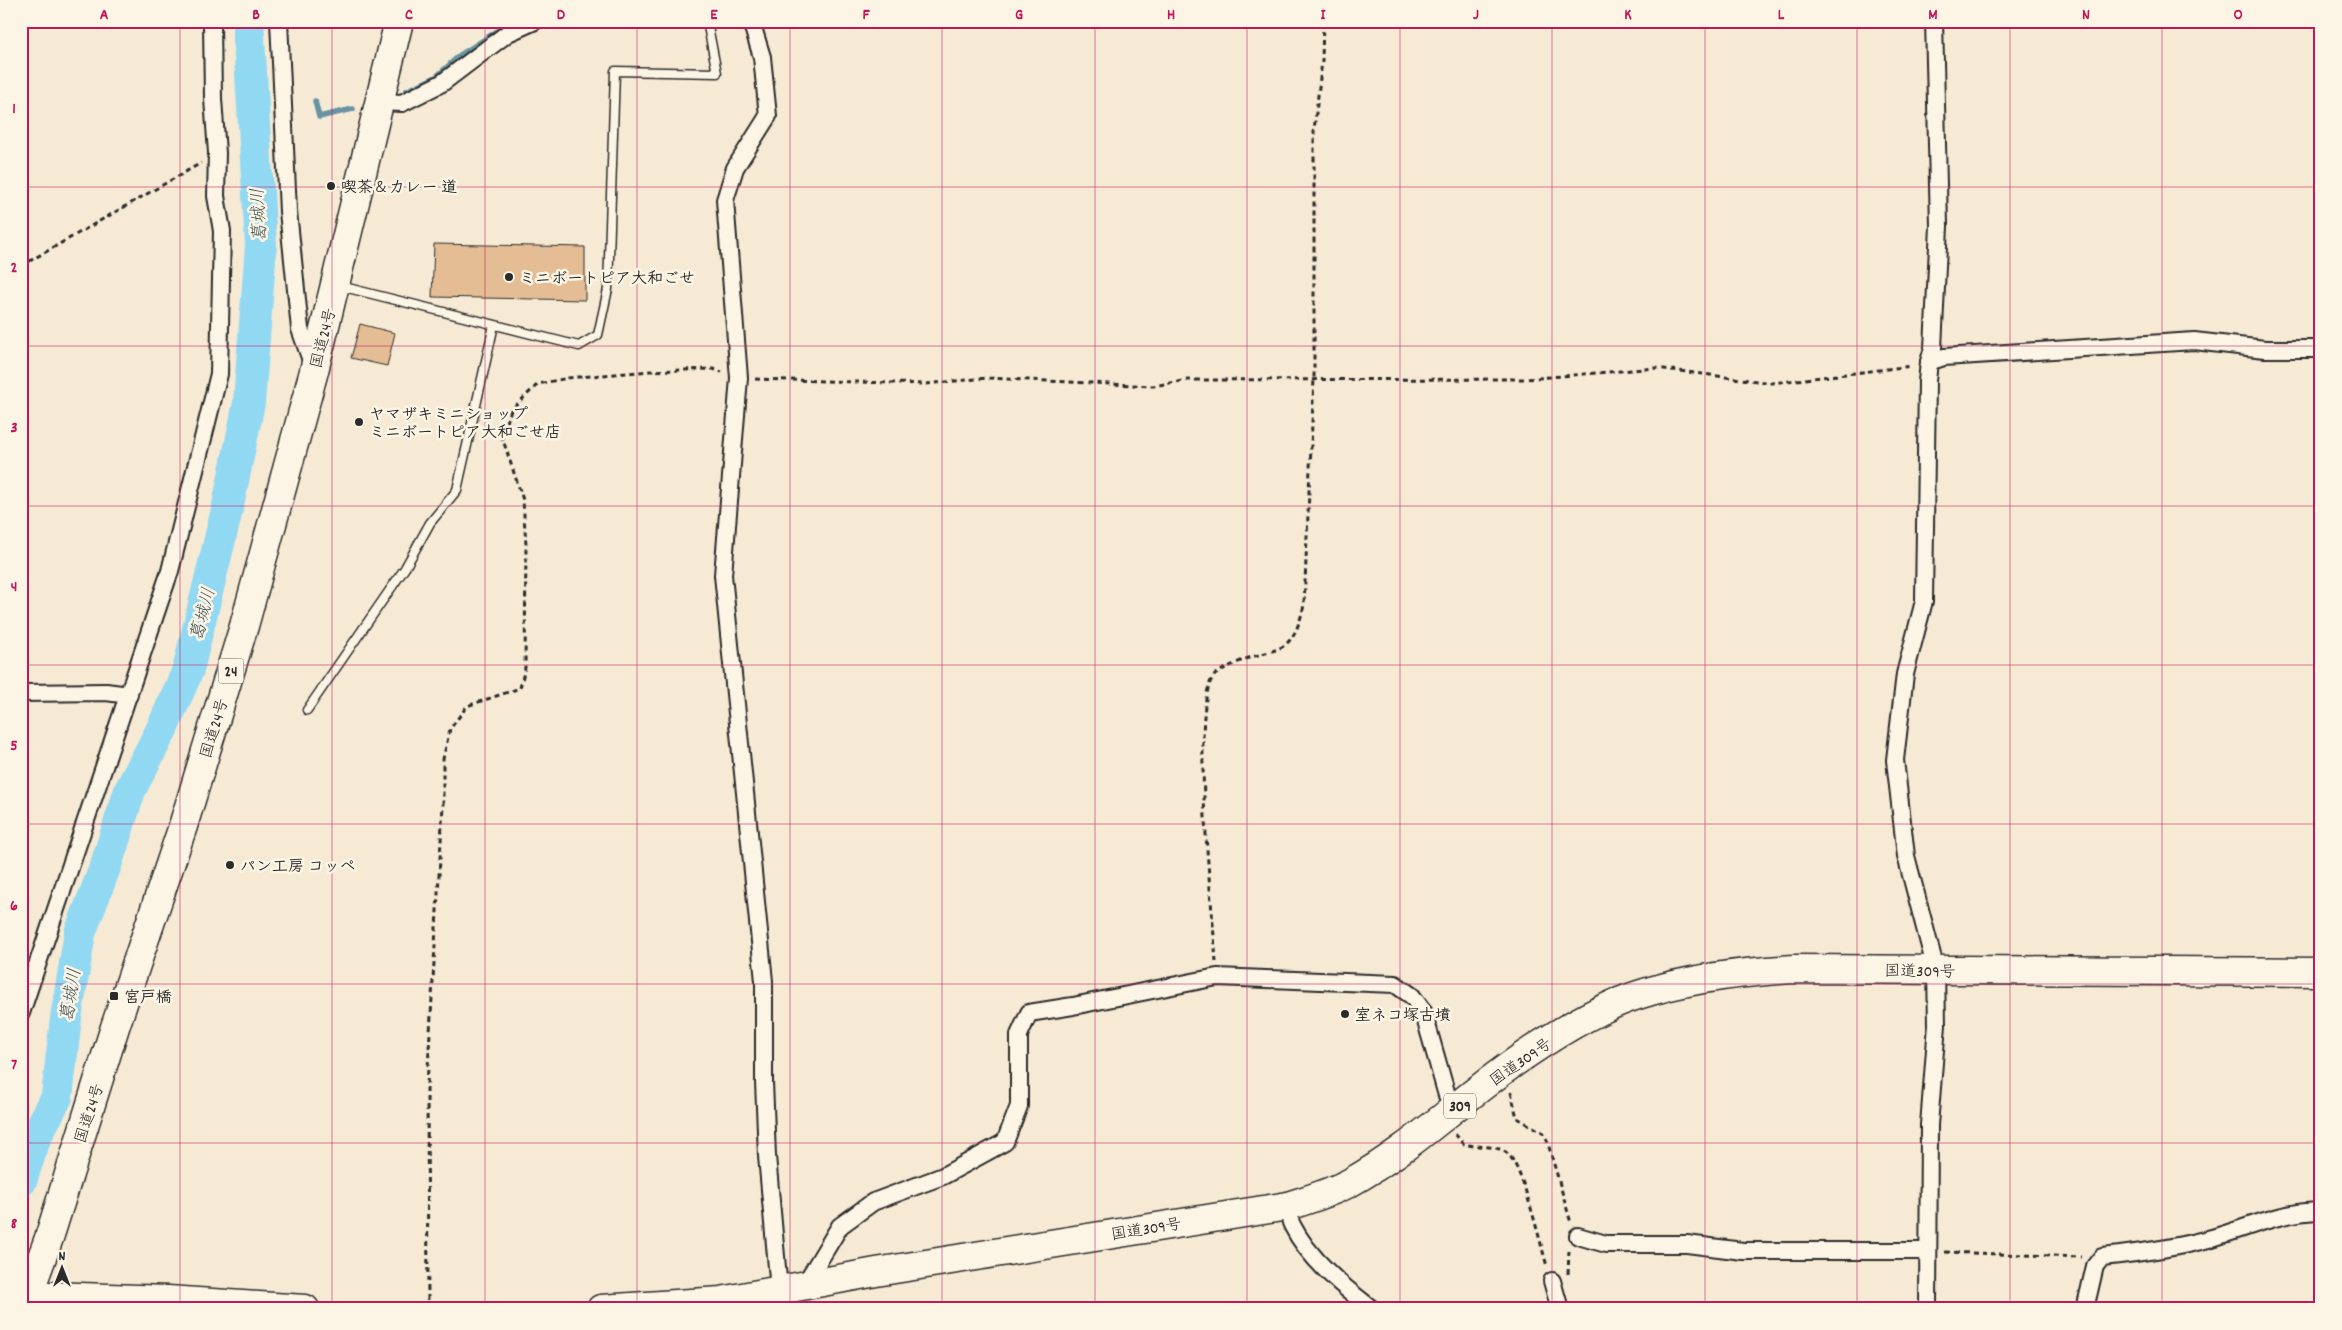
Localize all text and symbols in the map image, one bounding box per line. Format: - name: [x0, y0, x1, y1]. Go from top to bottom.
- text: A: [100, 4, 109, 27]
- text: B: [252, 4, 260, 27]
- text: C: [405, 4, 413, 27]
- text: D: [557, 4, 566, 27]
- text: E: [710, 4, 718, 27]
- text: F: [862, 4, 870, 27]
- text: G: [1015, 4, 1023, 27]
- text: H: [1167, 4, 1175, 27]
- text: I: [1321, 4, 1327, 27]
- text: J: [1473, 4, 1479, 27]
- text: K: [1624, 4, 1632, 27]
- text: L: [1778, 4, 1785, 27]
- text: M: [1928, 4, 1938, 27]
- text: N: [2082, 4, 2090, 27]
- text: O: [2233, 4, 2243, 27]
- text: 1: [12, 98, 16, 121]
- place label: 喫茶＆カレー 道: [341, 177, 457, 200]
- marker: 喫茶＆カレー 道: [325, 180, 337, 192]
- water label: 葛城川: [247, 187, 274, 242]
- text: 2: [11, 257, 18, 280]
- place label: ミニボートピア大和ごせ: [519, 268, 695, 291]
- marker: ミニボートピア大和ごせ: [503, 271, 515, 283]
- street label: 国道24号: [306, 306, 343, 371]
- place label: ヤマザキミニショップ ミニボートピア大和ごせ店: [369, 404, 561, 445]
- marker: ヤマザキミニショップ ミニボートピア大和ごせ店: [353, 416, 365, 428]
- text: 3: [10, 417, 18, 440]
- text: 4: [11, 576, 17, 599]
- water label: 葛城川: [186, 585, 223, 644]
- road number: 24: [218, 658, 244, 684]
- street label: 国道24号: [195, 696, 235, 762]
- text: 5: [10, 735, 18, 758]
- place label: パン工房 コッペ: [240, 856, 356, 879]
- marker: パン工房 コッペ: [224, 859, 236, 871]
- text: 6: [10, 895, 18, 918]
- street label: 国道309号: [1884, 960, 1956, 985]
- water label: 葛城川: [56, 967, 89, 1024]
- place label: 宮戸橋: [124, 987, 172, 1010]
- marker: 宮戸橋: [108, 990, 120, 1002]
- place label: 室ネコ塚古墳: [1355, 1005, 1451, 1028]
- marker: 室ネコ塚古墳: [1339, 1008, 1351, 1020]
- street label: 国道309号: [1486, 1033, 1557, 1093]
- text: 7: [11, 1054, 17, 1077]
- street label: 国道24号: [70, 1081, 111, 1147]
- road number: 309: [1444, 1094, 1476, 1118]
- text: 8: [11, 1213, 18, 1236]
- street label: 国道309号: [1109, 1214, 1183, 1247]
- north arrow: [38, 1242, 88, 1292]
- text: N: [59, 1247, 66, 1267]

